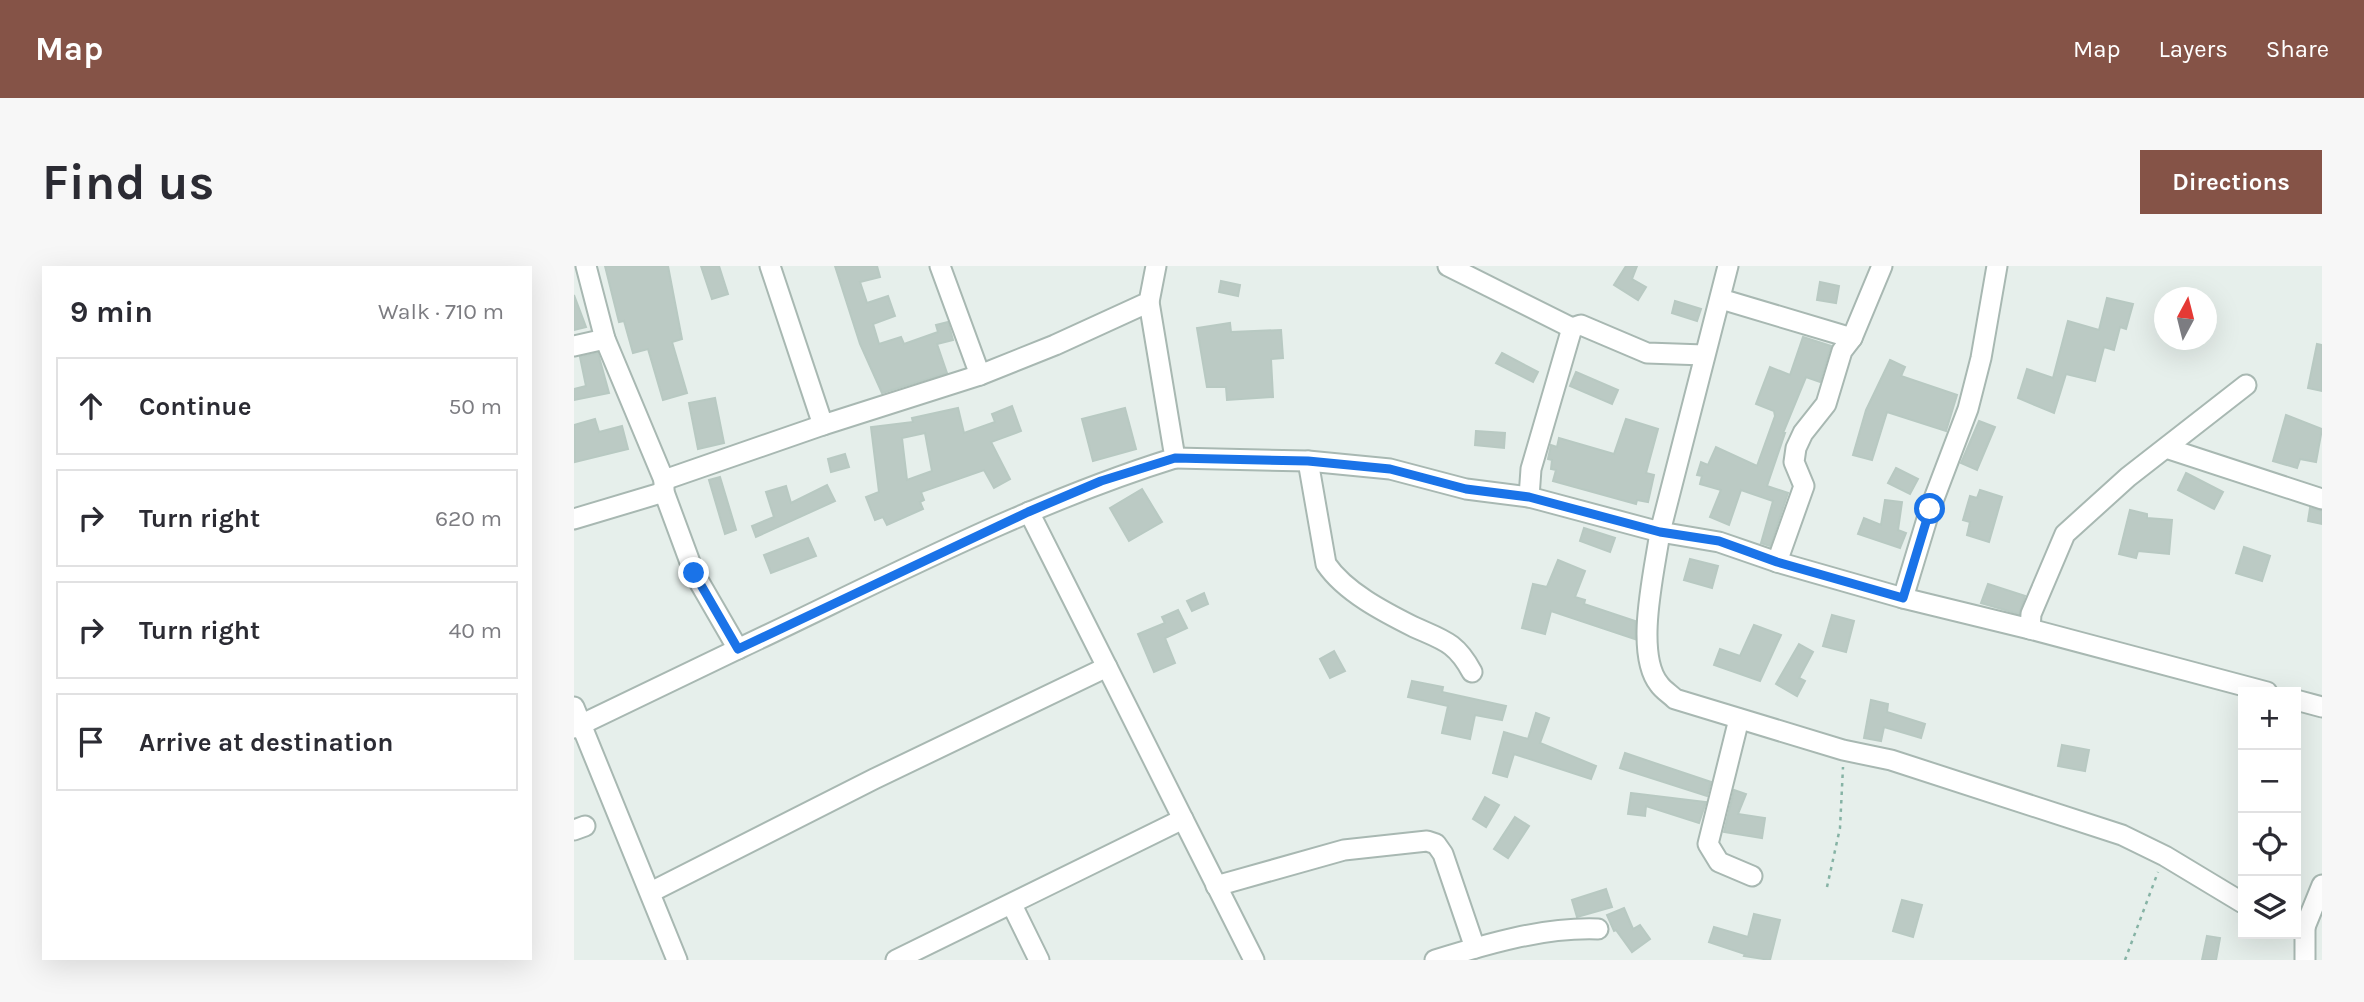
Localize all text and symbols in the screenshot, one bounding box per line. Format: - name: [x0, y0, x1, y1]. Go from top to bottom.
- text: Map: [35, 30, 103, 68]
- text: Map: [2073, 35, 2121, 63]
- text: Layers: [2159, 35, 2228, 63]
- text: Share: [2266, 35, 2329, 63]
- button: Directions: [2140, 150, 2322, 214]
- text: Find us: [42, 154, 214, 211]
- north arrow: [2154, 287, 2217, 350]
- text: 9 min: [70, 294, 153, 330]
- text: Walk · 710 m: [378, 298, 504, 325]
- icon: ahead: [72, 387, 110, 425]
- text: Continue: [139, 391, 251, 422]
- text: 50 m: [448, 393, 502, 420]
- route start: [1914, 493, 1945, 524]
- icon: right: [72, 499, 110, 537]
- text: Turn right: [139, 503, 260, 534]
- text: 620 m: [435, 505, 502, 532]
- route end: [678, 557, 709, 588]
- icon: right: [72, 611, 110, 649]
- text: Turn right: [139, 615, 260, 646]
- text: 40 m: [449, 617, 502, 644]
- map controls: [2238, 687, 2301, 939]
- button: +: [2238, 687, 2301, 750]
- icon: arrive: [72, 723, 110, 761]
- text: Arrive at destination: [139, 727, 393, 758]
- button: −: [2238, 750, 2301, 813]
- button: locate: [2238, 813, 2301, 876]
- button: layers: [2238, 876, 2301, 939]

